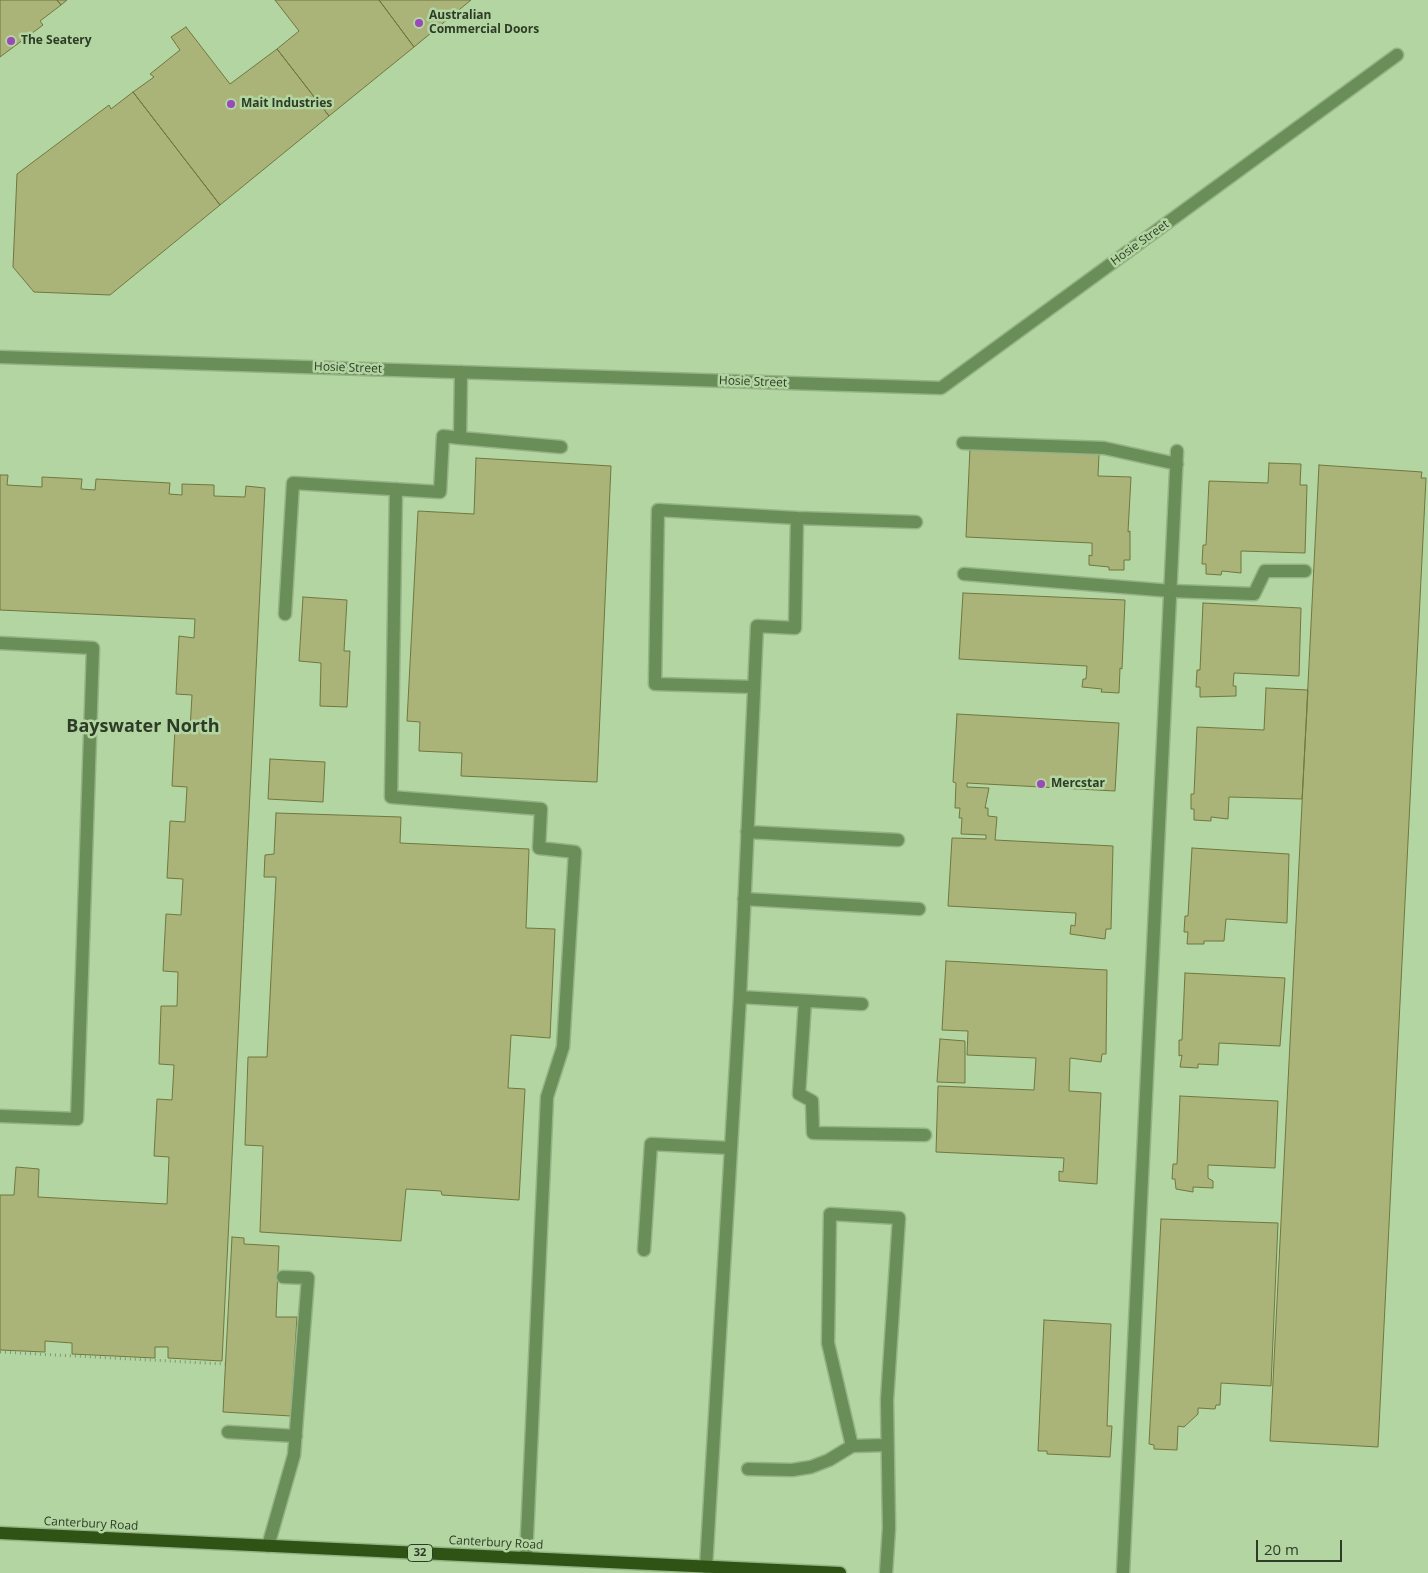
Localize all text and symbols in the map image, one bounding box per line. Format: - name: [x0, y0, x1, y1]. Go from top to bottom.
- place label: Australian Commercial Doors: [429, 9, 539, 37]
- marker: Australian Commercial Doors: [413, 17, 425, 29]
- place label: The Seatery: [21, 34, 92, 48]
- marker: The Seatery: [5, 35, 17, 47]
- place label: Mait Industries: [241, 97, 332, 111]
- marker: Mait Industries: [225, 98, 237, 110]
- street label: Hosie Street: [1108, 217, 1172, 269]
- street label: Hosie Street: [314, 360, 382, 376]
- street label: Hosie Street: [719, 374, 787, 390]
- district label: Bayswater North: [66, 716, 220, 738]
- place label: Mercstar: [1051, 777, 1105, 791]
- marker: Mercstar: [1035, 778, 1047, 790]
- street label: Canterbury Road: [43, 1514, 139, 1534]
- scale bar: [1258, 1530, 1344, 1562]
- street label: Canterbury Road: [448, 1533, 544, 1553]
- text: 20 m: [1264, 1539, 1299, 1559]
- road number: 32: [408, 1545, 432, 1562]

